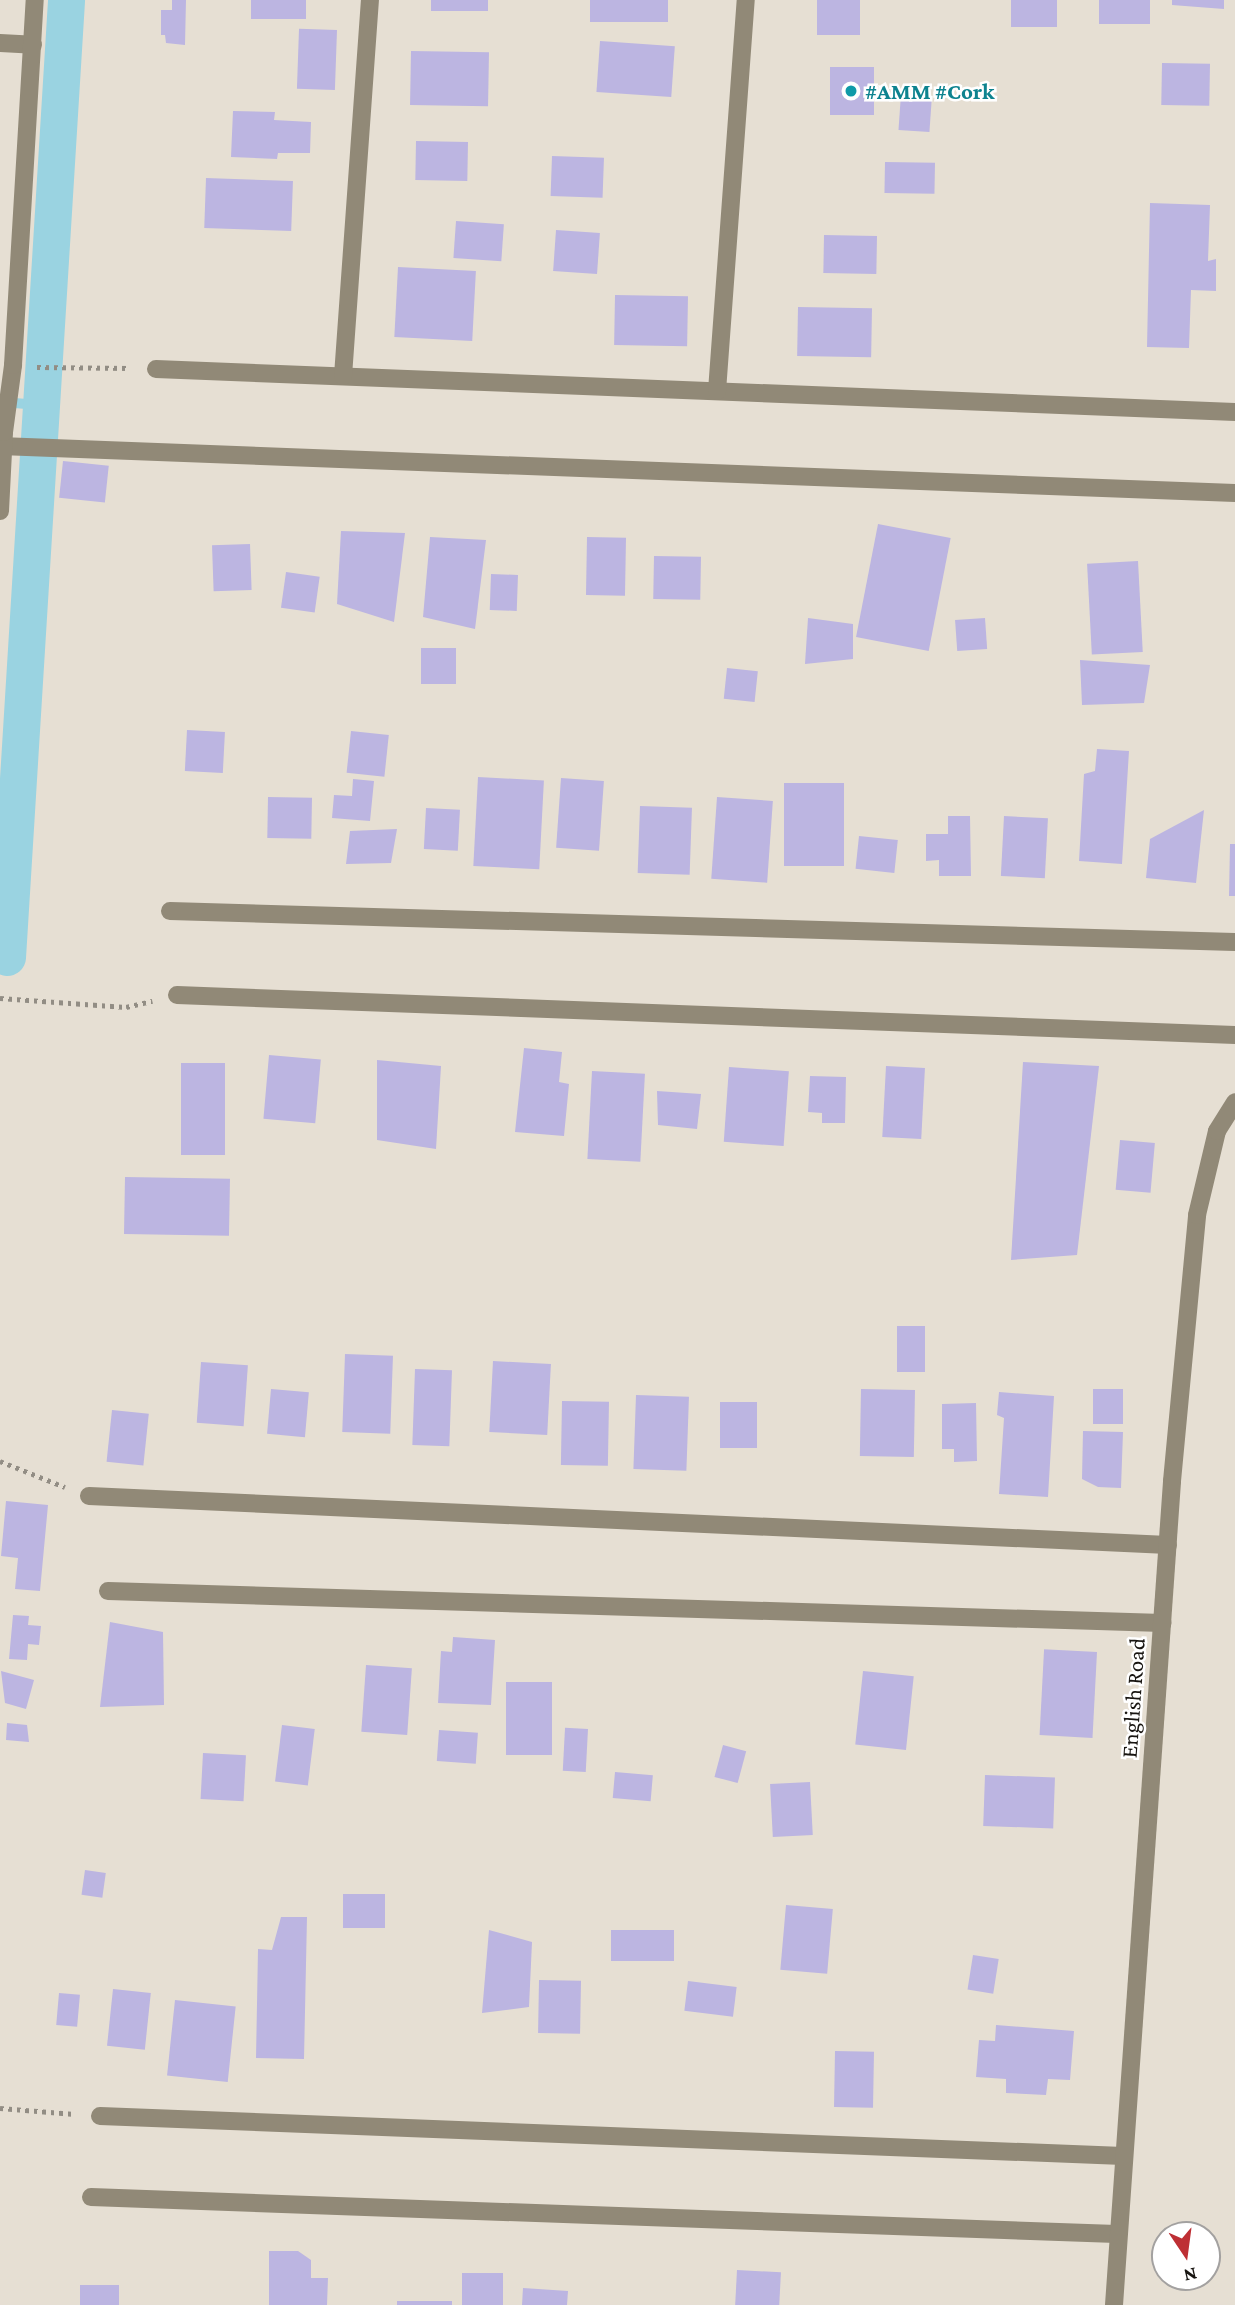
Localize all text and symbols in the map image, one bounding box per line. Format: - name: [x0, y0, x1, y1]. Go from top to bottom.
- place label: #AMM #Cork: [865, 77, 994, 105]
- marker: #AMM #Cork: [843, 83, 859, 99]
- street label: English Road: [1115, 1637, 1151, 1759]
- north arrow: [1151, 2221, 1221, 2291]
- text: N: [1182, 2263, 1199, 2287]

